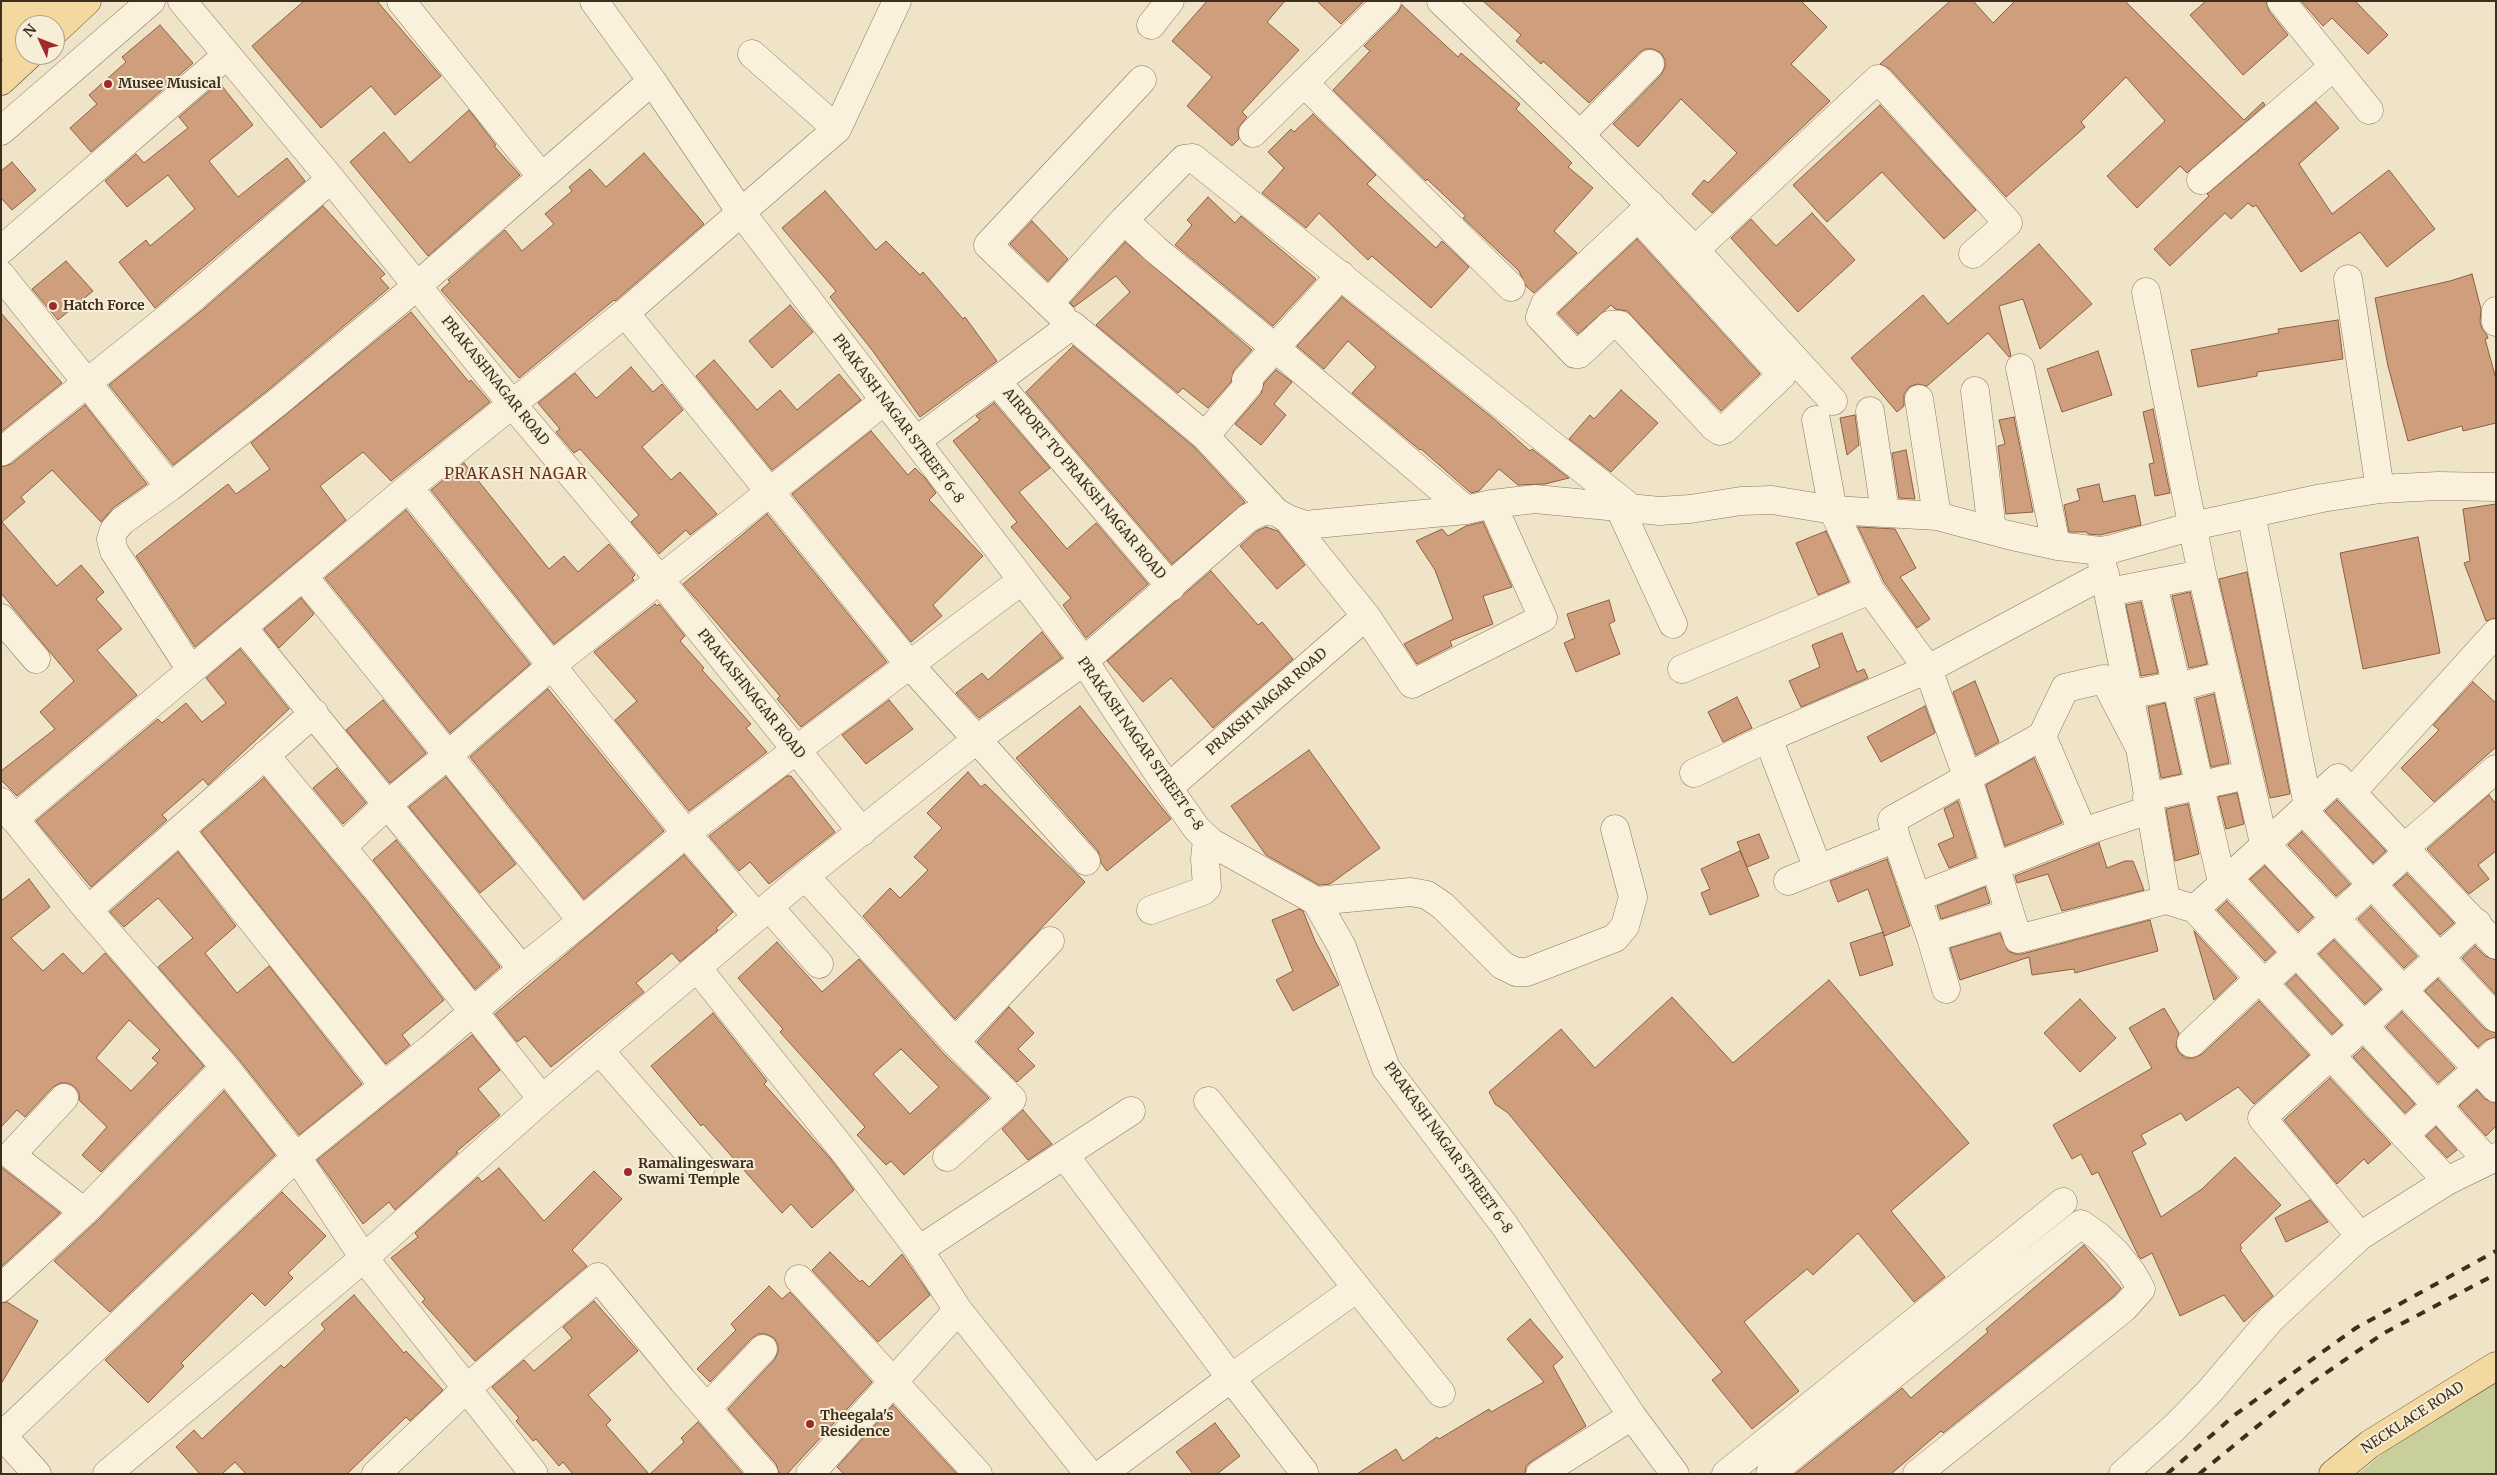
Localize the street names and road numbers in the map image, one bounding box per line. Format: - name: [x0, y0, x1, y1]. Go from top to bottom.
- street label: PRAKASHNAGAR ROAD: [438, 313, 552, 449]
- street label: PRAKASH NAGAR STREET 6-8: [829, 331, 967, 507]
- street label: AIRPORT TO PRAKSH NAGAR ROAD: [999, 385, 1169, 583]
- street label: PRAKASHNAGAR ROAD: [694, 626, 808, 762]
- street label: PRAKSH NAGAR ROAD: [1203, 645, 1331, 759]
- street label: PRAKASH NAGAR STREET 6-8: [1074, 654, 1206, 834]
- street label: PRAKASH NAGAR STREET 6-8: [1380, 1059, 1516, 1237]
- street label: NECKLACE ROAD: [2359, 1379, 2467, 1457]

